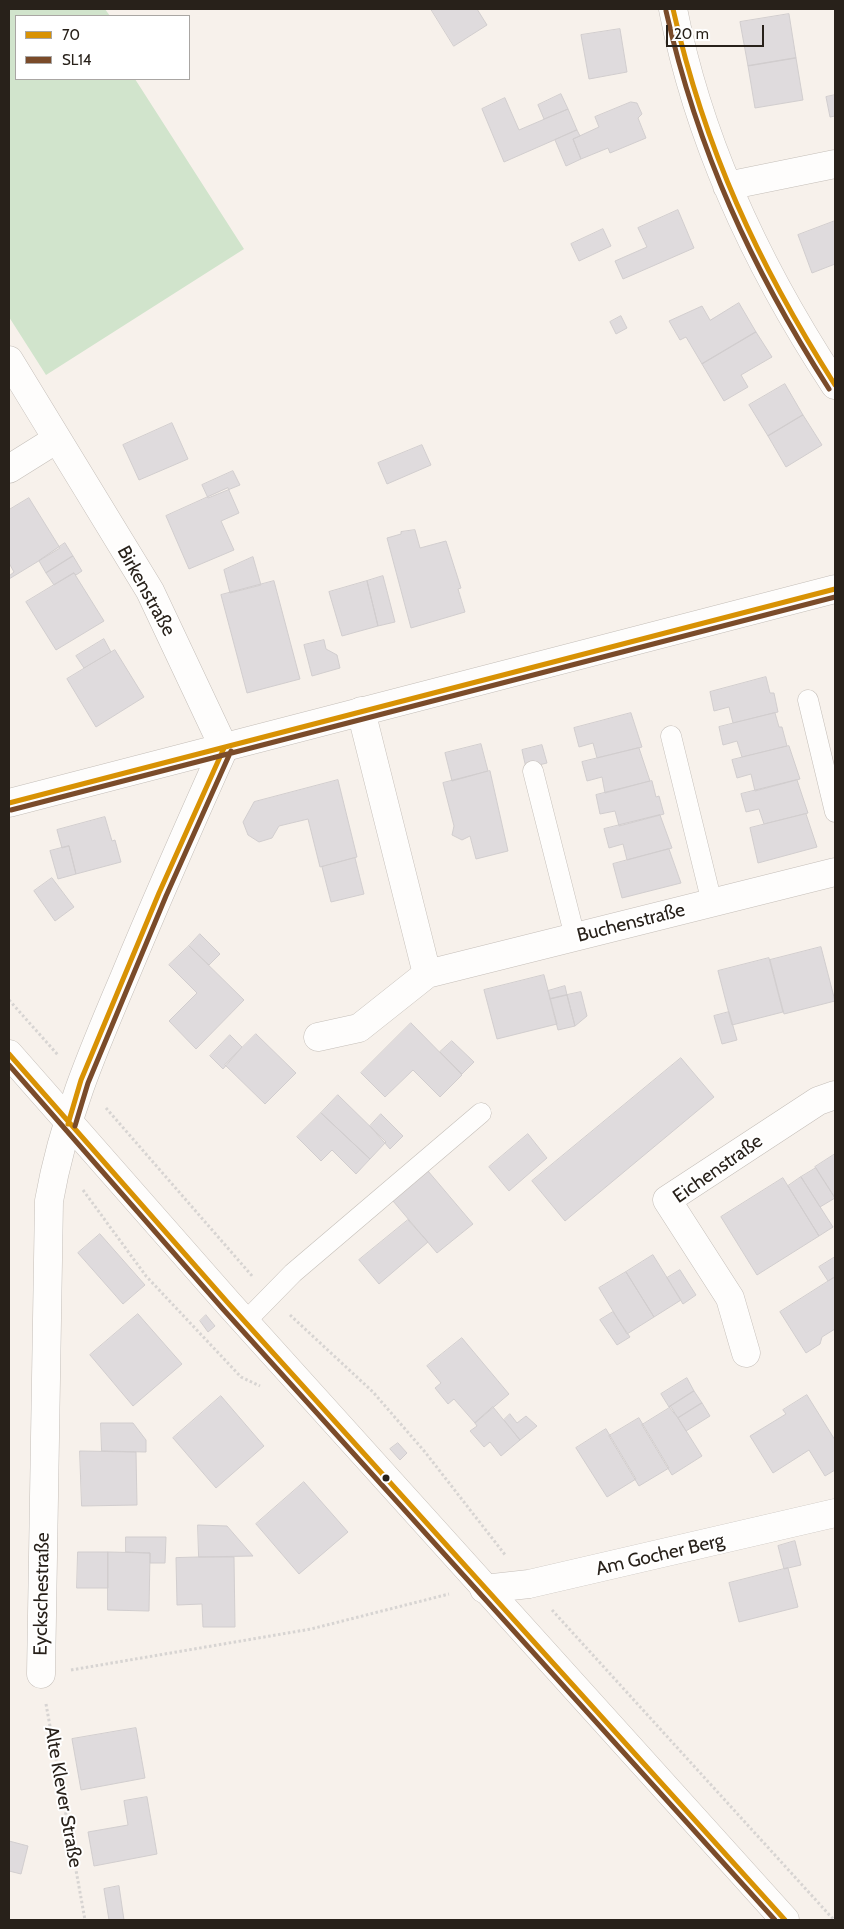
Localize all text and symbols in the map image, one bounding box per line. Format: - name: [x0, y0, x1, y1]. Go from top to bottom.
- legend: [15, 15, 190, 80]
- scale bar: [669, 15, 766, 47]
- text: 20 m: [674, 25, 709, 43]
- text: 70: [62, 26, 80, 44]
- text: SL14: [62, 51, 92, 69]
- street label: Birkenstraße: [112, 542, 180, 640]
- street label: Buchenstraße: [575, 899, 687, 947]
- street label: Eichenstraße: [669, 1130, 767, 1208]
- unlabelled marker: [381, 1473, 391, 1483]
- street label: Am Gocher Berg: [594, 1529, 726, 1581]
- street label: Eyckschestraße: [30, 1532, 54, 1656]
- street label: Alte Klever Straße: [39, 1725, 87, 1869]

